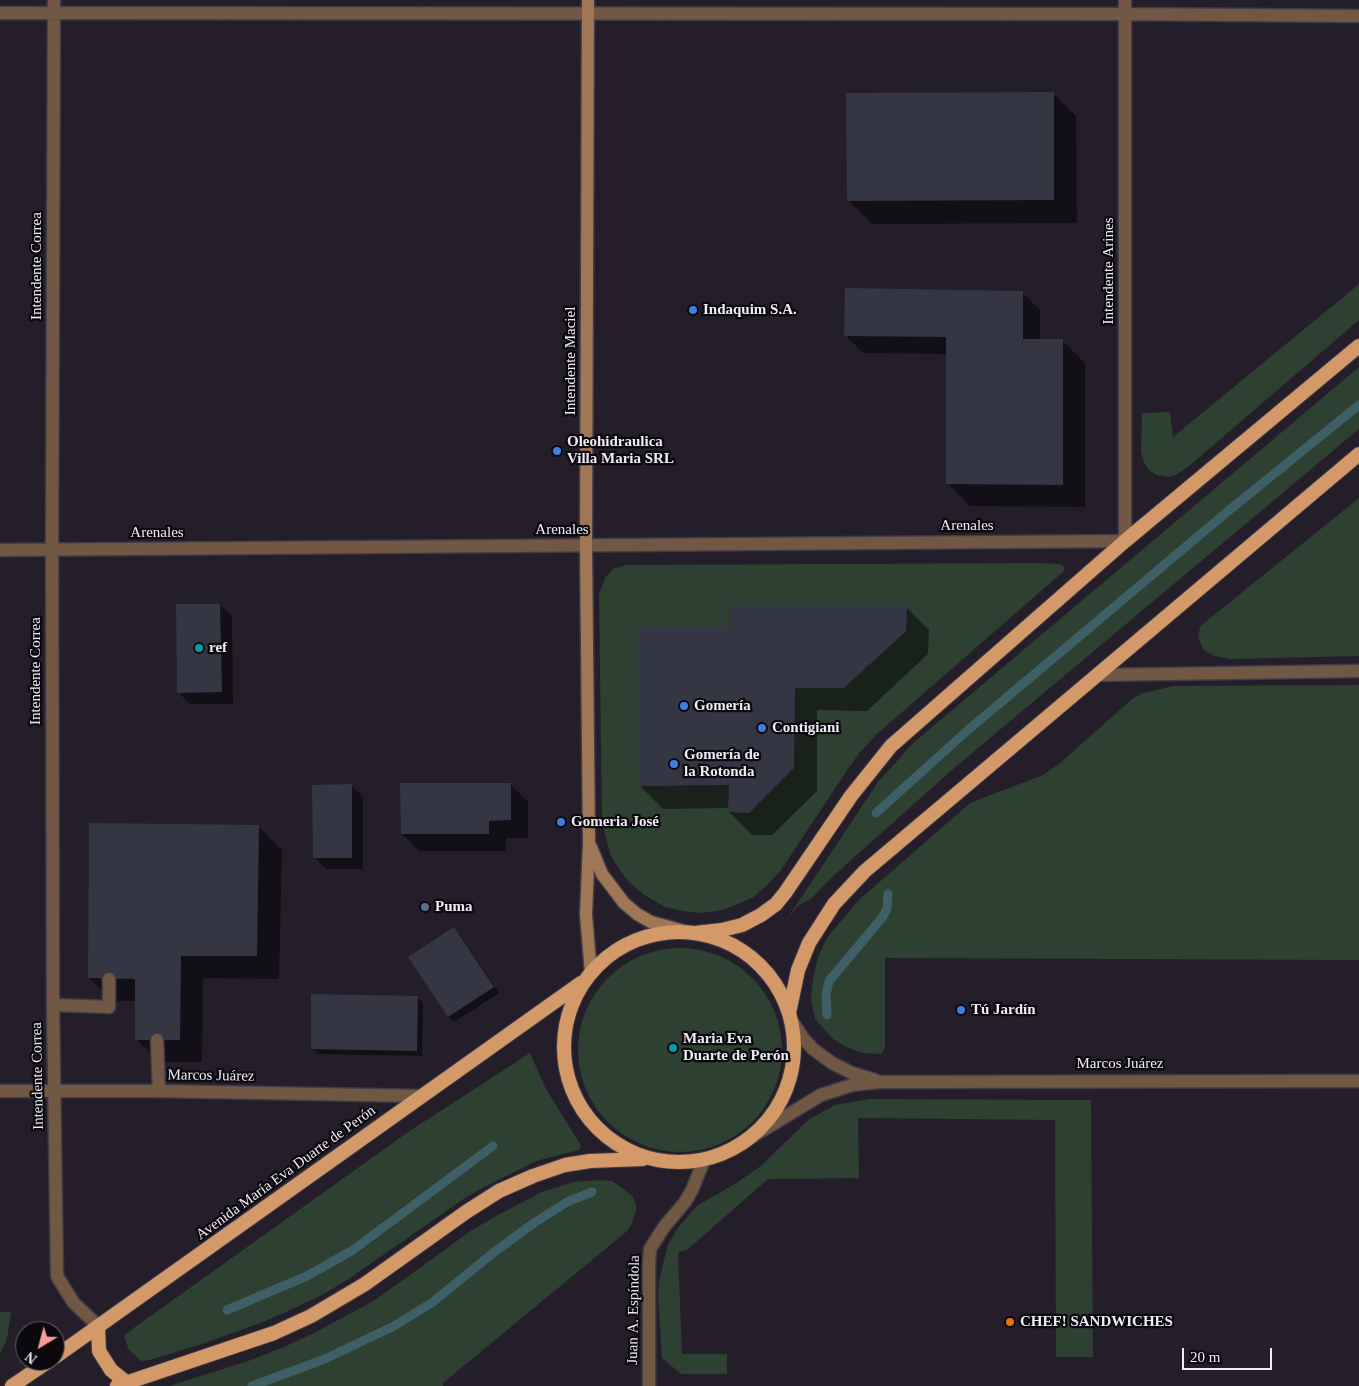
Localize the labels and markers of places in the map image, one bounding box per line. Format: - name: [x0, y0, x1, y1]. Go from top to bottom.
- place label: Indaquim S.A.: [703, 301, 797, 319]
- marker: Indaquim S.A.: [687, 304, 699, 316]
- place label: Oleohidraulica Villa Maria SRL: [567, 433, 674, 468]
- marker: Oleohidraulica Villa Maria SRL: [551, 445, 563, 457]
- place label: ref: [209, 639, 227, 657]
- marker: ref: [193, 642, 205, 654]
- place label: Gomería: [694, 697, 751, 715]
- marker: Gomería: [678, 700, 690, 712]
- place label: Contigiani: [772, 719, 840, 737]
- marker: Contigiani: [756, 722, 768, 734]
- place label: Gomería de la Rotonda: [684, 746, 759, 781]
- marker: Gomería de la Rotonda: [668, 758, 680, 770]
- place label: Gomeria José: [571, 813, 659, 831]
- marker: Gomeria José: [555, 816, 567, 828]
- place label: Puma: [435, 898, 472, 916]
- marker: Puma: [419, 901, 431, 913]
- place label: Tú Jardín: [971, 1001, 1036, 1019]
- marker: Tú Jardín: [955, 1004, 967, 1016]
- place label: Maria Eva Duarte de Perón: [683, 1030, 789, 1065]
- marker: Maria Eva Duarte de Perón: [667, 1042, 679, 1054]
- place label: CHEF! SANDWICHES: [1020, 1313, 1173, 1331]
- marker: CHEF! SANDWICHES: [1004, 1316, 1016, 1328]

